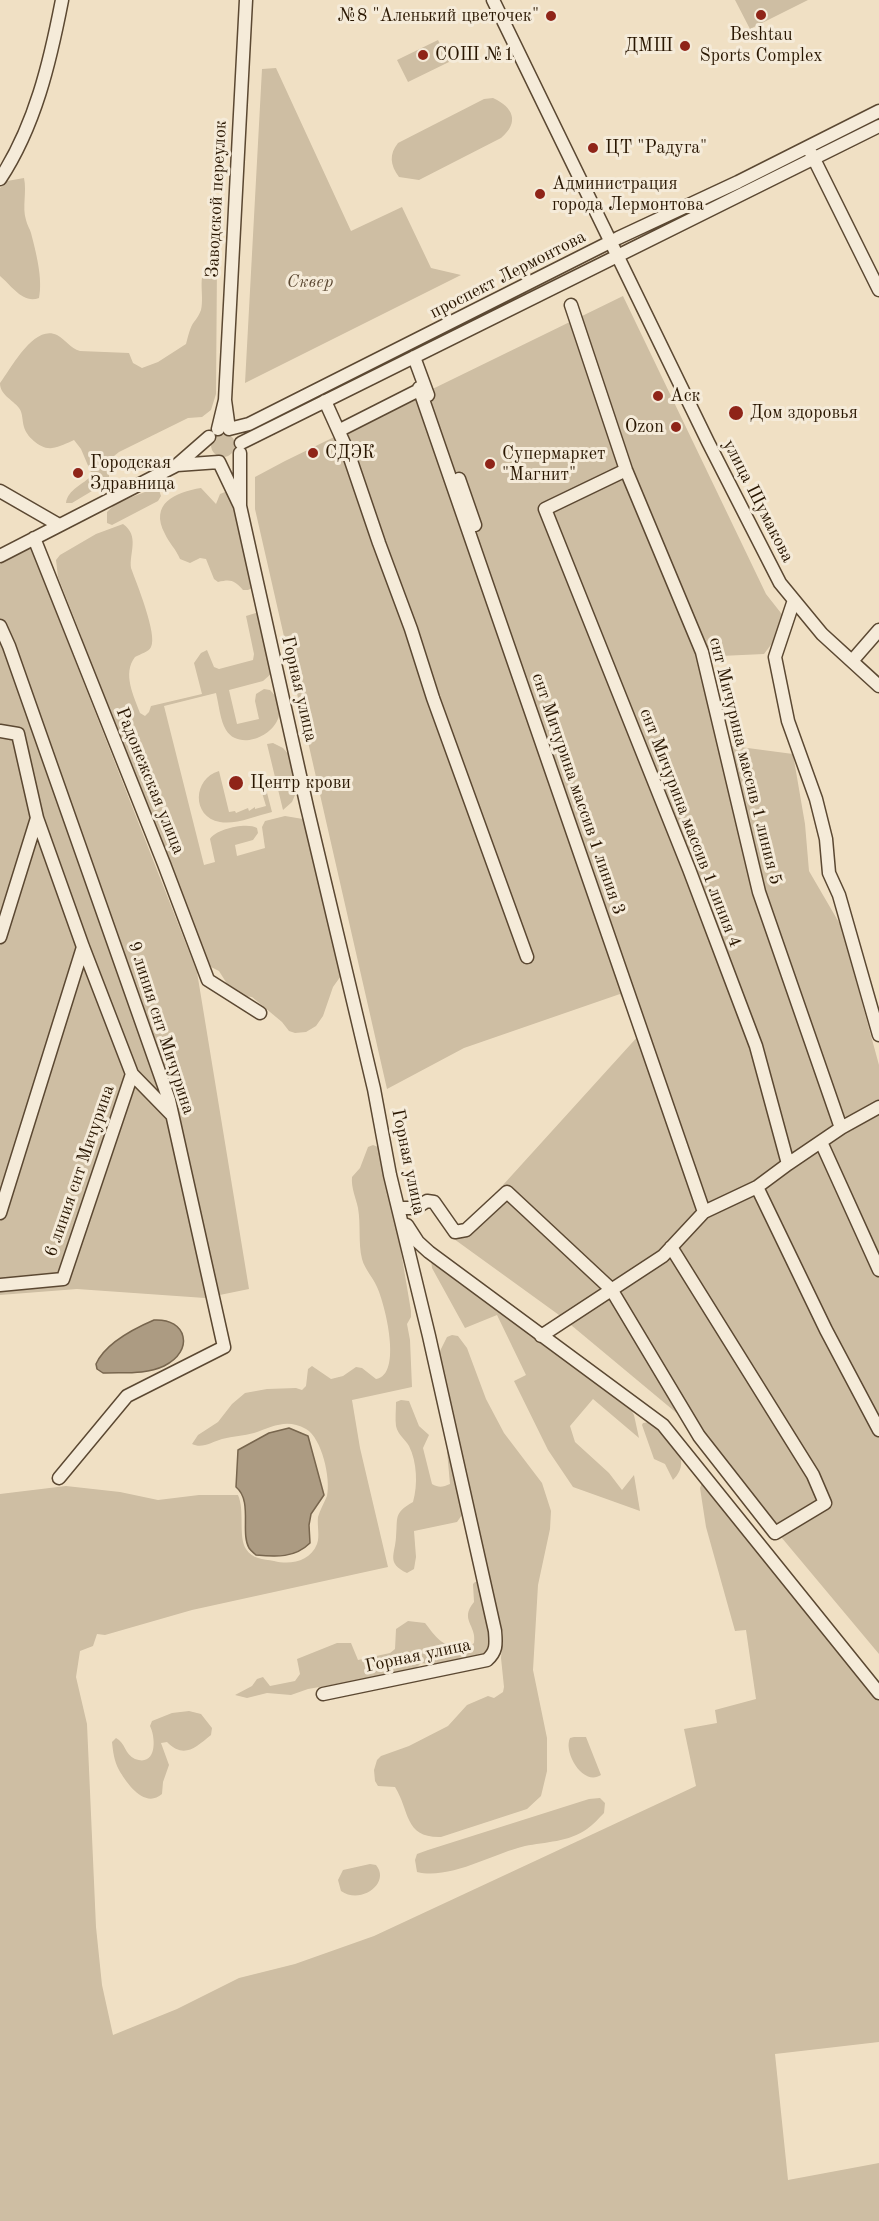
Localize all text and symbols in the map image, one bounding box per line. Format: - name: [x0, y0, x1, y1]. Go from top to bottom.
- place label: №8 "Аленький цветочек": [338, 5, 539, 27]
- marker: Beshtau Sports Complex: [754, 8, 768, 22]
- marker: №8 "Аленький цветочек": [544, 9, 558, 23]
- place label: Beshtau Sports Complex: [699, 24, 823, 66]
- place label: ДМШ: [625, 35, 673, 57]
- marker: ДМШ: [678, 39, 692, 53]
- place label: СОШ №1: [435, 44, 514, 66]
- marker: СОШ №1: [416, 48, 430, 62]
- street label: Заводской переулок: [202, 120, 232, 278]
- place label: ЦТ "Радуга": [605, 137, 707, 159]
- marker: ЦТ "Радуга": [586, 141, 600, 155]
- place label: Администрация города Лермонтова: [552, 173, 704, 216]
- marker: Администрация города Лермонтова: [533, 187, 547, 201]
- street label: проспект Лермонтова: [426, 226, 590, 324]
- park label: Сквер: [287, 271, 333, 293]
- place label: Аск: [670, 385, 701, 407]
- marker: Аск: [651, 389, 665, 403]
- place label: Дом здоровья: [750, 402, 858, 424]
- marker: Дом здоровья: [727, 404, 745, 422]
- place label: Ozon: [625, 416, 664, 438]
- marker: Ozon: [669, 420, 683, 434]
- street label: улица Шумакова: [718, 436, 798, 566]
- place label: СДЭК: [325, 442, 375, 464]
- place label: Супермаркет "Магнит": [502, 443, 605, 486]
- marker: СДЭК: [306, 446, 320, 460]
- place label: Городская Здравница: [90, 452, 175, 494]
- marker: Супермаркет "Магнит": [483, 457, 497, 471]
- marker: Городская Здравница: [71, 466, 85, 480]
- street label: Горная улица: [276, 634, 322, 744]
- street label: снт Мичурина массив 1 линия 5: [704, 635, 786, 887]
- street label: снт Мичурина массив 1 линия 3: [526, 670, 630, 918]
- street label: Радонежская улица: [111, 705, 189, 857]
- street label: снт Мичурина массив 1 линия 4: [634, 705, 746, 951]
- place label: Центр крови: [250, 772, 351, 794]
- marker: Центр крови: [227, 774, 245, 792]
- street label: 9 линия снт Мичурина: [123, 939, 199, 1117]
- street label: 6 линия снт Мичурина: [40, 1082, 120, 1260]
- street label: Горная улица: [386, 1107, 430, 1217]
- street label: Горная улица: [363, 1634, 473, 1678]

